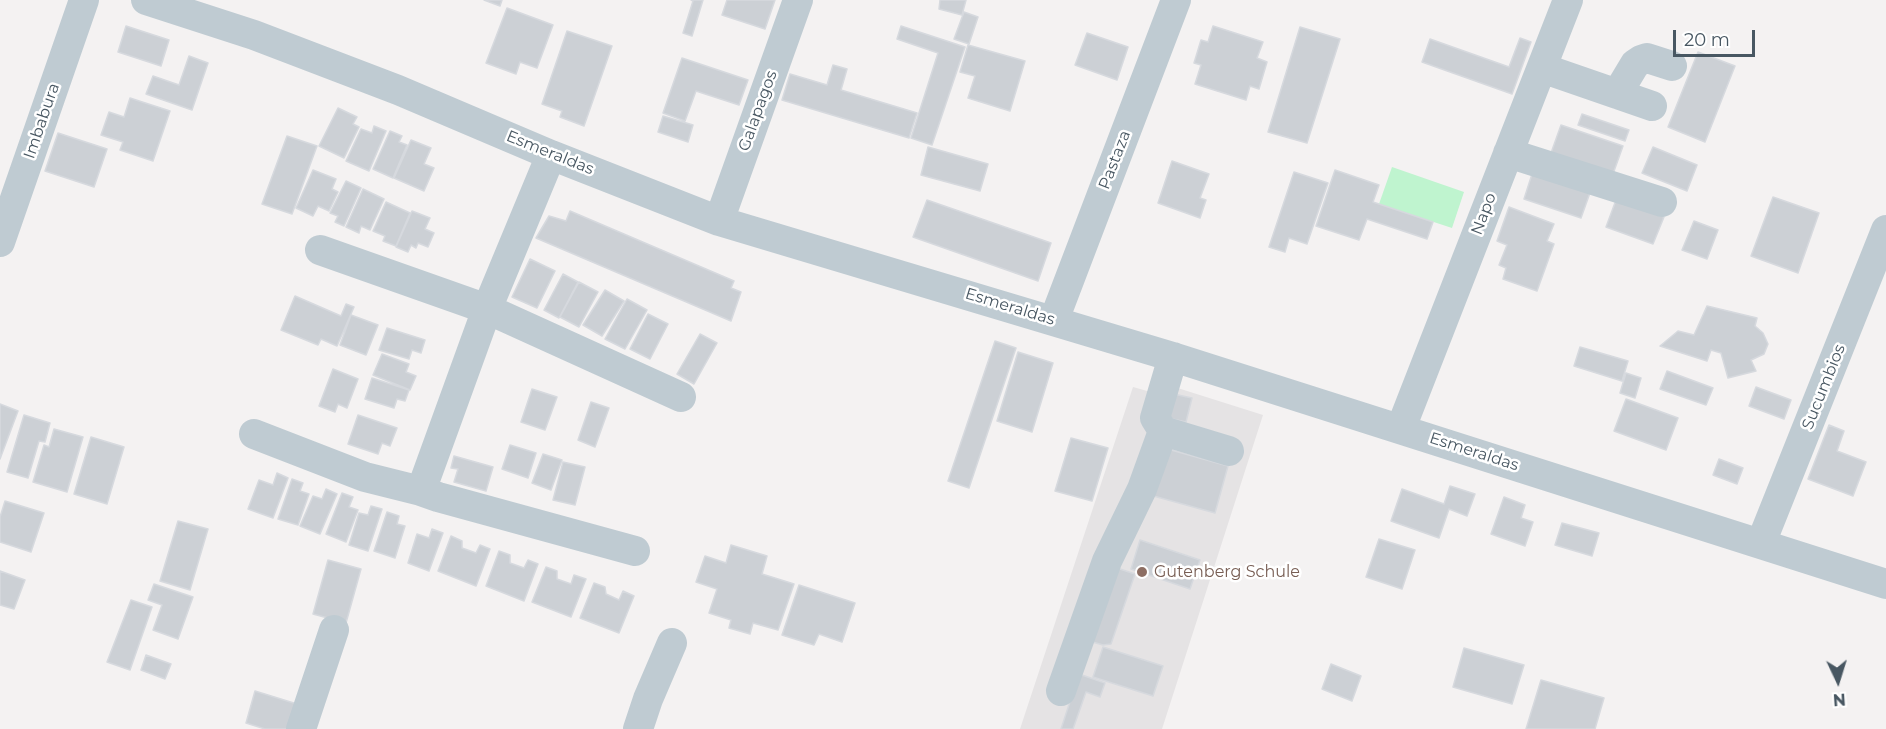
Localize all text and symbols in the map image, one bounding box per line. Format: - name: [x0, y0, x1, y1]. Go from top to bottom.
- scale bar: [1676, 18, 1758, 56]
- text: 20 m: [1684, 29, 1730, 51]
- street label: Galapagos: [735, 68, 781, 154]
- street label: Imbabura: [20, 81, 64, 161]
- street label: Esmeraldas: [503, 127, 597, 179]
- street label: Pastaza: [1095, 128, 1135, 192]
- street label: Napo: [1467, 190, 1501, 238]
- street label: Esmeraldas: [963, 284, 1057, 330]
- street label: Sucumbios: [1798, 342, 1850, 432]
- street label: Esmeraldas: [1427, 429, 1521, 475]
- place label: Gutenberg Schule: [1154, 562, 1300, 582]
- marker: Gutenberg Schule: [1135, 565, 1149, 579]
- north arrow: [1808, 651, 1868, 711]
- text: N: [1832, 690, 1846, 709]

